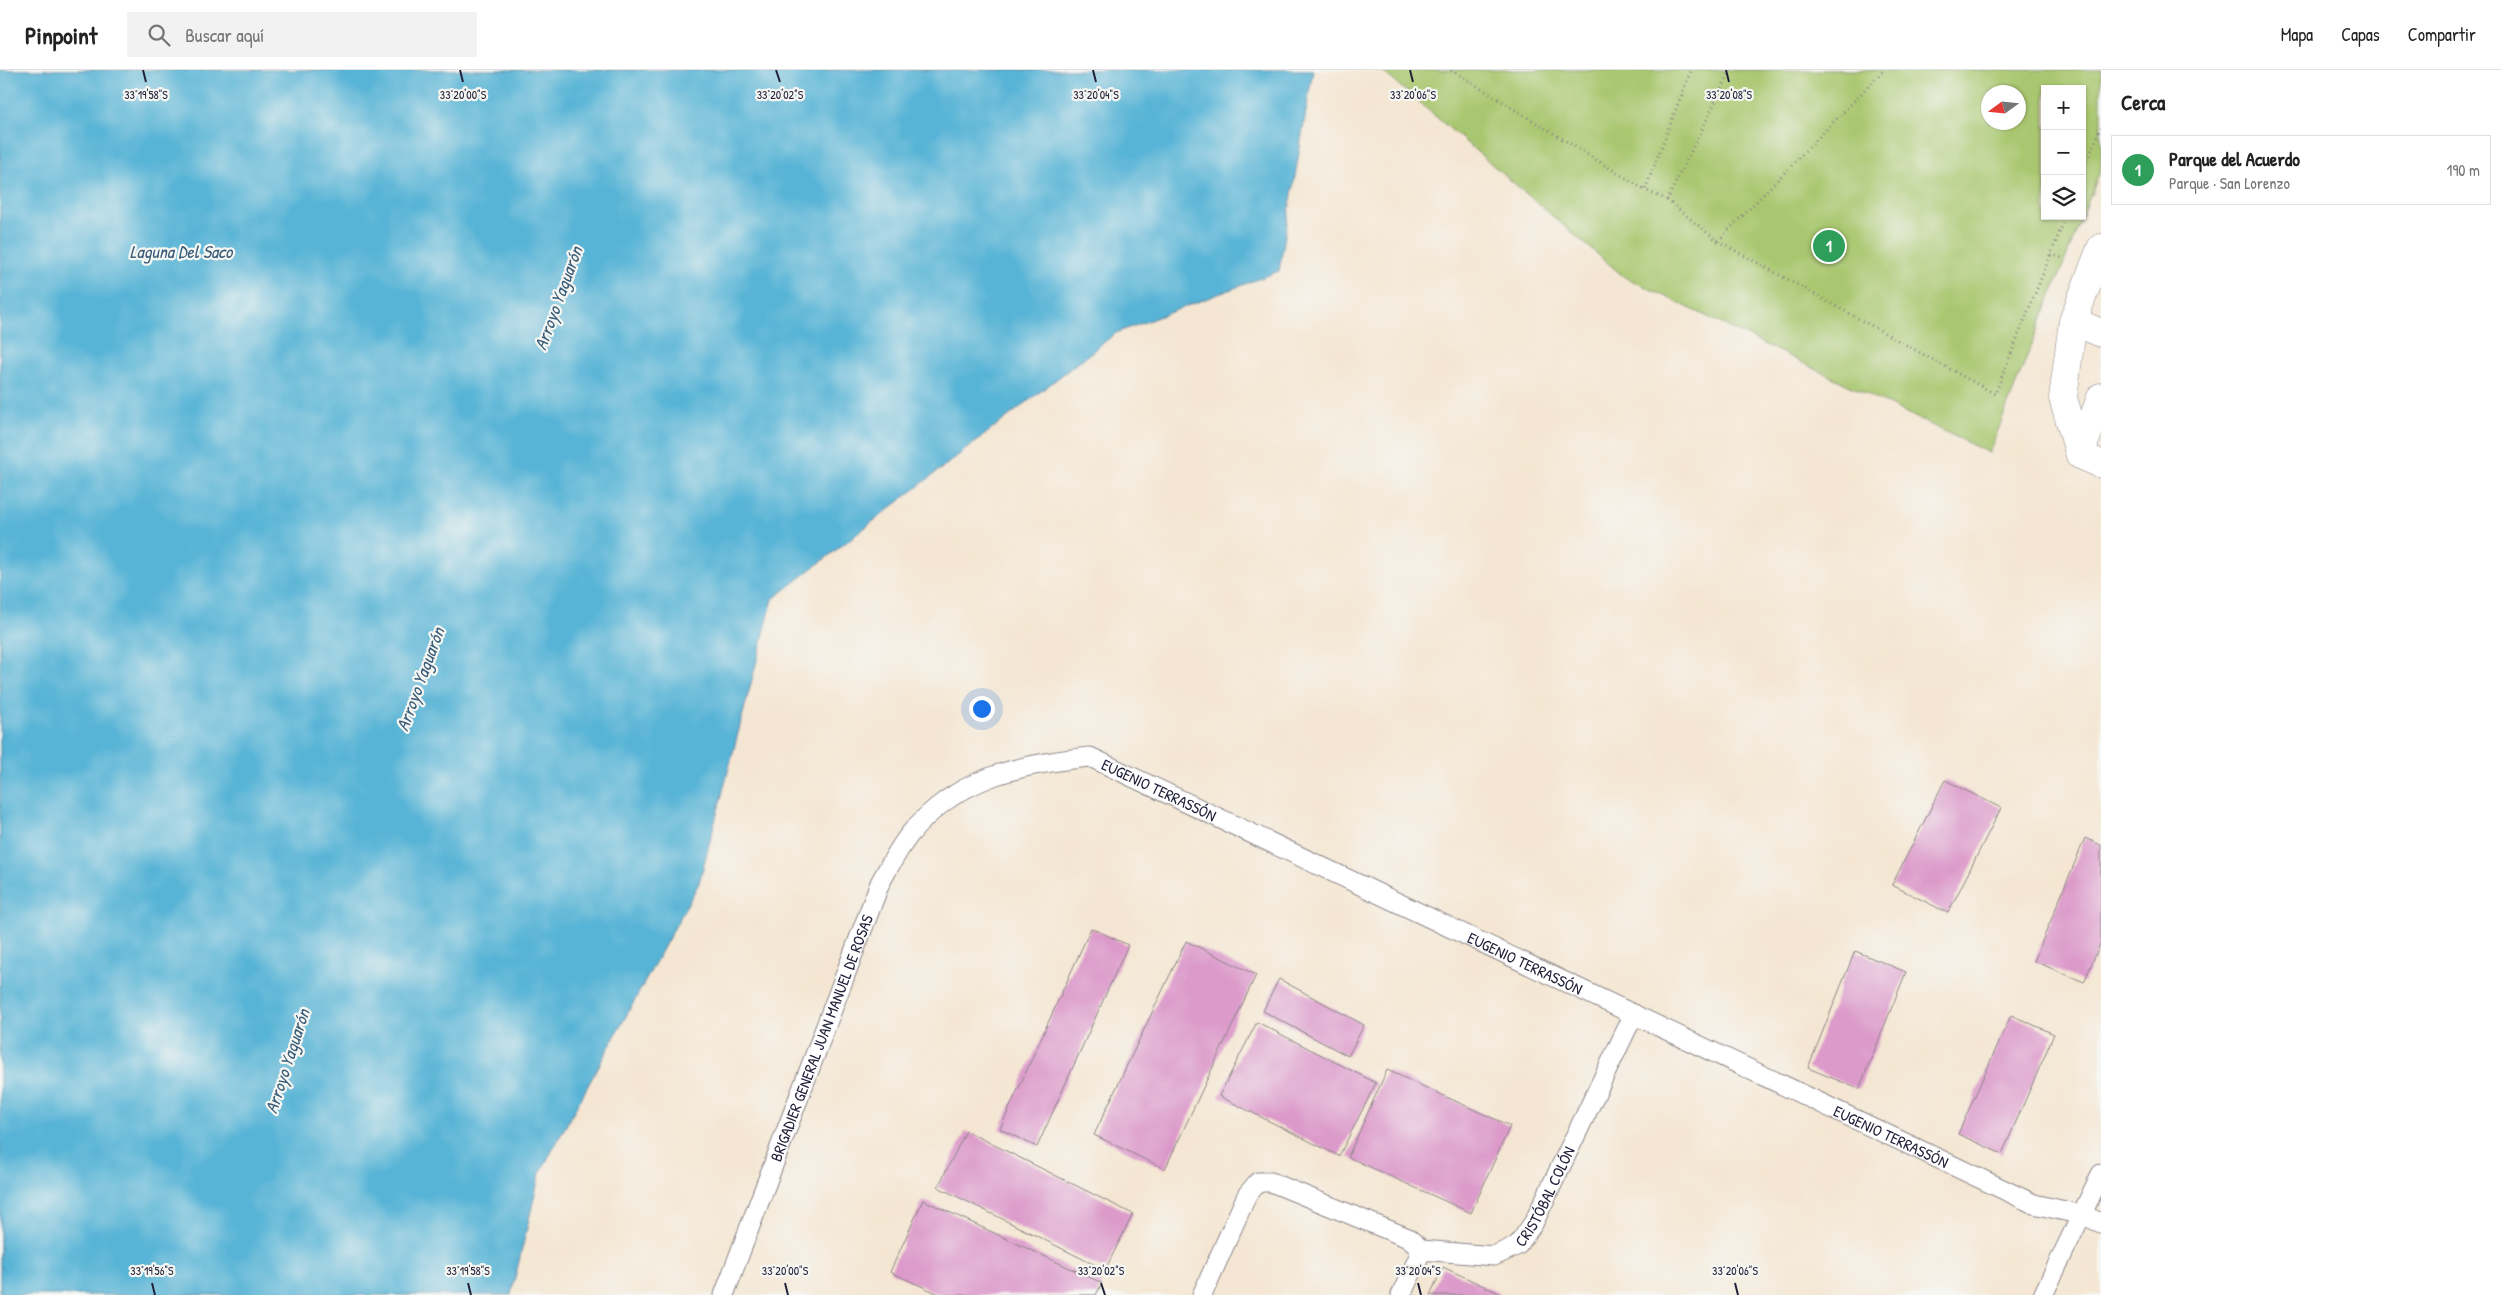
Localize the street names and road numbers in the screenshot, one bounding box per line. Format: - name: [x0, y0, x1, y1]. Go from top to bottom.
- street label: EUGENIO TERRASSÓN: [1098, 753, 1220, 826]
- street label: BRIGADIER GENERAL JUAN MANUEL DE ROSAS: [765, 911, 878, 1164]
- street label: EUGENIO TERRASSÓN: [1464, 926, 1586, 1000]
- street label: EUGENIO TERRASSÓN: [1830, 1100, 1952, 1173]
- street label: CRISTÓBAL COLÓN: [1509, 1143, 1580, 1251]

